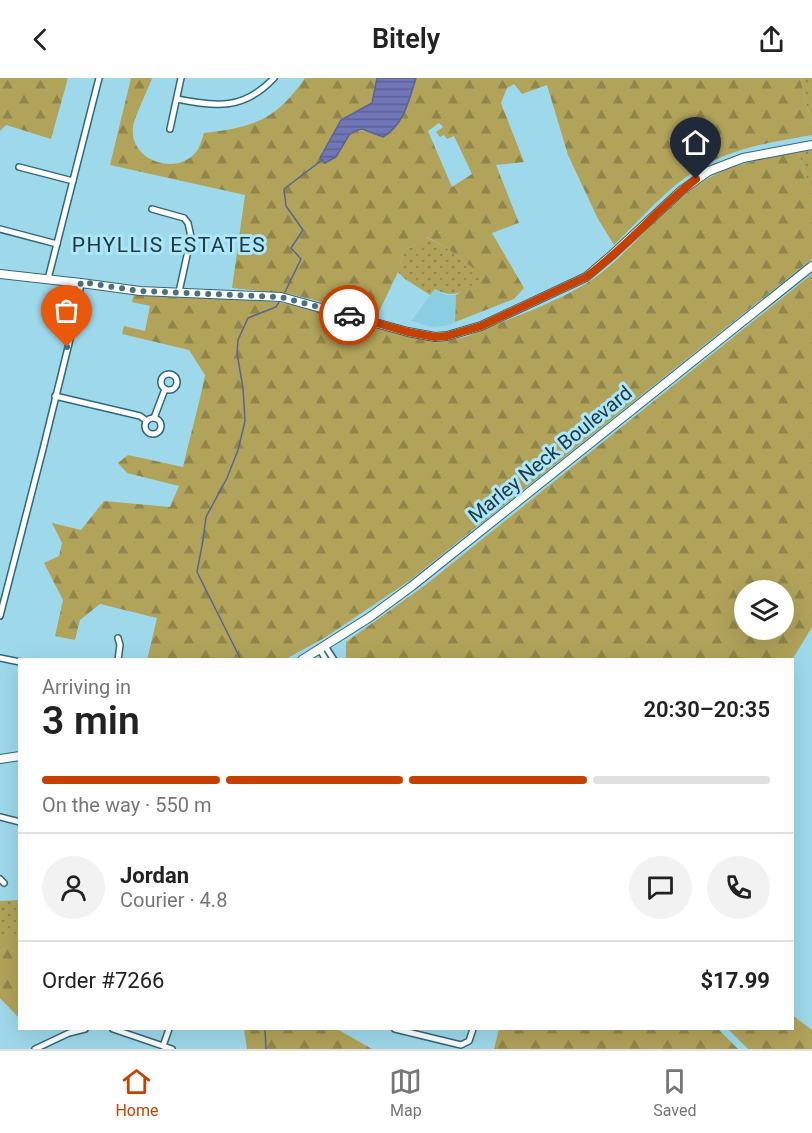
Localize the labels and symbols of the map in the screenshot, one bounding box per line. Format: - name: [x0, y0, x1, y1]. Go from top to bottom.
- pin: [670, 117, 721, 179]
- district label: PHYLLIS ESTATES: [72, 233, 266, 257]
- pin: [41, 285, 92, 347]
- courier: [319, 285, 379, 345]
- street label: Marley Neck Boulevard: [463, 381, 637, 527]

